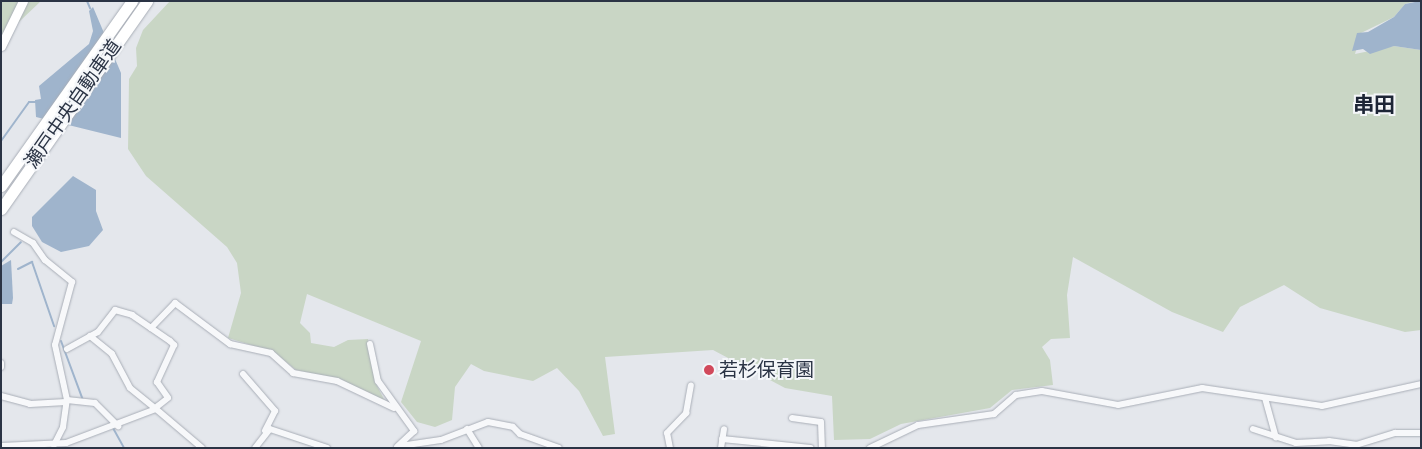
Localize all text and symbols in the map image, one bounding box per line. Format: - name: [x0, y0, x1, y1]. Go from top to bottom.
- street label: 瀬戸中央自動車道: [20, 35, 126, 173]
- district label: 串田: [1353, 92, 1395, 118]
- place label: 若杉保育園: [719, 359, 814, 381]
- marker: 若杉保育園: [703, 364, 715, 376]

